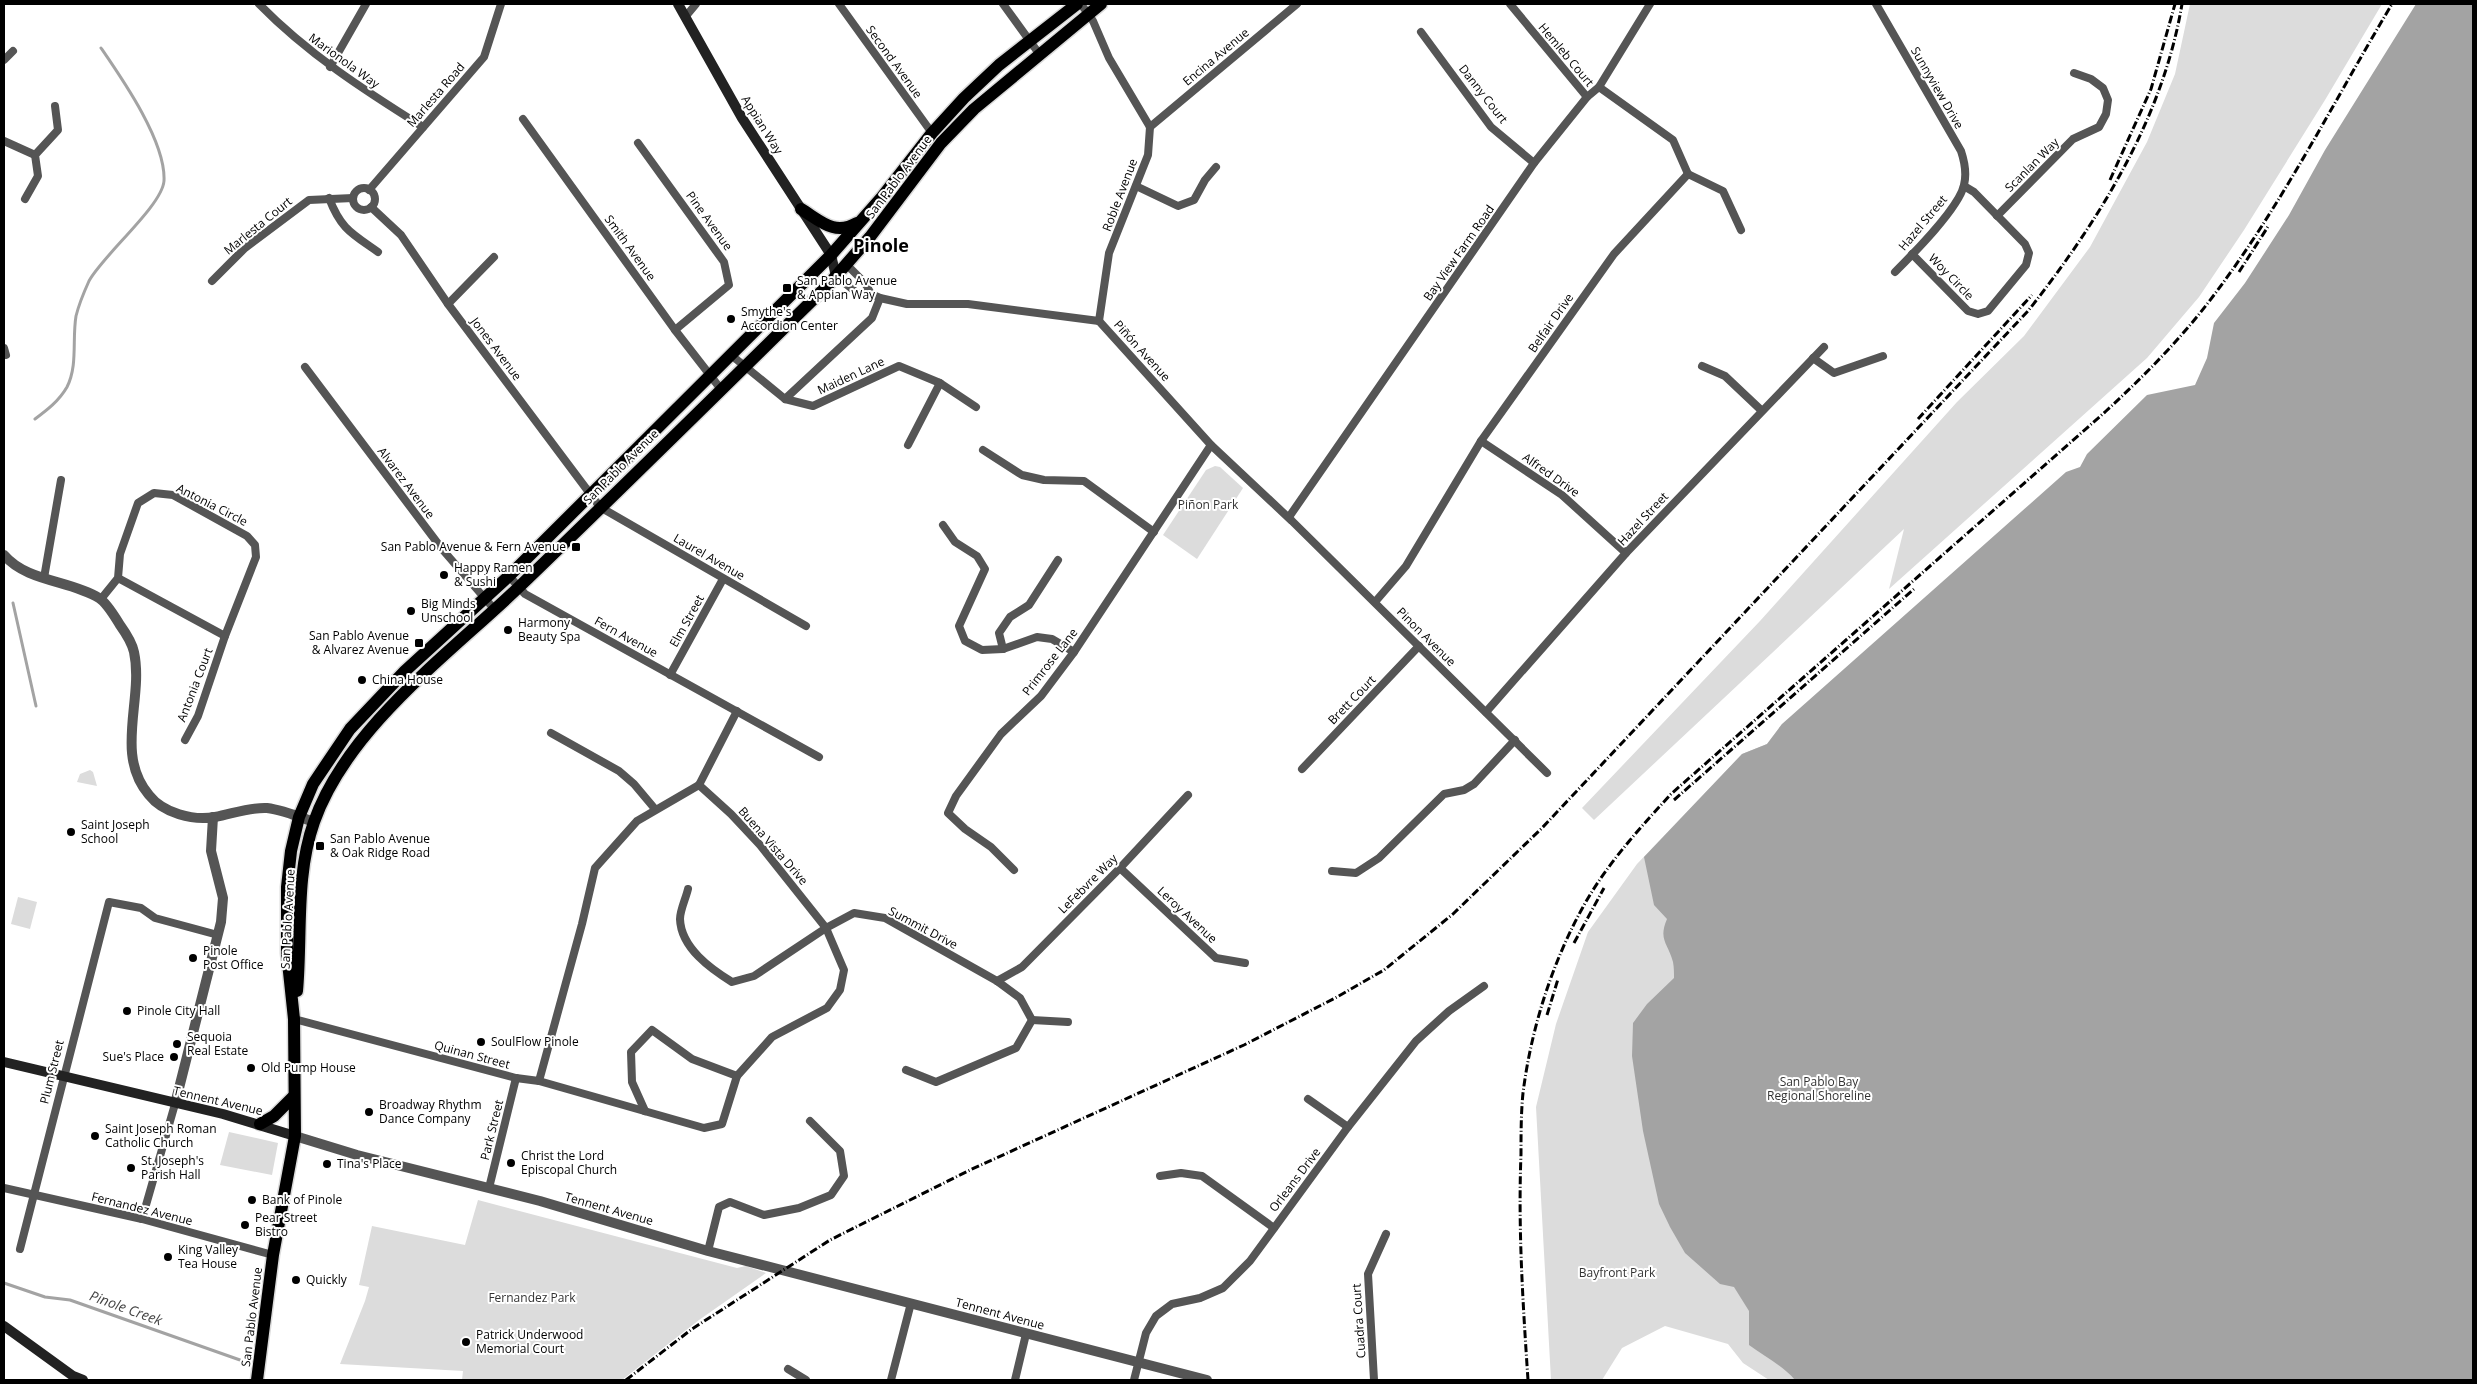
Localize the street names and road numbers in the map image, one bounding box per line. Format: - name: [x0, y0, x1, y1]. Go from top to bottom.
- street label: Hemleb Court: [1535, 19, 1598, 90]
- street label: Second Avenue: [862, 22, 927, 102]
- street label: Encina Avenue: [1179, 24, 1253, 89]
- street label: Marionola Way: [305, 29, 384, 93]
- street label: Sunnyview Drive: [1907, 44, 1968, 132]
- street label: Marlesta Road: [403, 59, 468, 131]
- street label: Danny Court: [1455, 61, 1512, 127]
- street label: Appian Way: [738, 92, 788, 158]
- street label: San Pablo Avenue: [862, 131, 936, 222]
- street label: Scanlan Way: [2001, 133, 2063, 196]
- street label: Roble Avenue: [1098, 156, 1141, 234]
- street label: Pine Avenue: [682, 188, 737, 254]
- street label: Hazel Street: [1894, 191, 1951, 254]
- street label: Marlesta Court: [220, 193, 295, 258]
- street label: Bay View Farm Road: [1419, 201, 1498, 304]
- street label: Smith Avenue: [601, 211, 660, 284]
- street label: Woy Circle: [1925, 250, 1978, 304]
- street label: Belfair Drive: [1524, 290, 1577, 356]
- street label: Jones Avenue: [466, 313, 526, 384]
- street label: Piñón Avenue: [1110, 316, 1175, 385]
- street label: Maiden Lane: [815, 353, 887, 398]
- street label: San Pablo Avenue: [579, 425, 662, 508]
- street label: Alvarez Avenue: [374, 443, 439, 522]
- street label: Alfred Drive: [1519, 449, 1583, 501]
- street label: Antonia Circle: [174, 479, 251, 530]
- street label: Hazel Street: [1613, 488, 1672, 549]
- street label: Laurel Avenue: [670, 529, 748, 584]
- street label: Elm Street: [665, 592, 708, 650]
- street label: Pinon Avenue: [1393, 603, 1460, 670]
- street label: Fern Avenue: [591, 612, 661, 661]
- street label: Primrose Lane: [1018, 624, 1081, 699]
- street label: Antonia Court: [173, 645, 216, 724]
- street label: Brett Court: [1324, 671, 1379, 728]
- street label: Buena Vista Drive: [735, 803, 812, 889]
- street label: LeFebvre Way: [1054, 849, 1122, 917]
- street label: San Pablo Avenue: [276, 868, 299, 969]
- street label: Leroy Avenue: [1154, 882, 1221, 947]
- street label: Summit Drive: [886, 902, 961, 953]
- street label: Quinan Street: [432, 1036, 512, 1073]
- street label: Plum Street: [35, 1038, 68, 1106]
- street label: Tennent Avenue: [172, 1082, 265, 1119]
- street label: Park Street: [476, 1098, 507, 1162]
- street label: Orleans Drive: [1265, 1144, 1324, 1215]
- street label: Fernandez Avenue: [90, 1188, 195, 1229]
- street label: Tennent Avenue: [563, 1188, 656, 1229]
- street label: San Pablo Avenue: [237, 1266, 266, 1368]
- street label: Cuadra Court: [1347, 1283, 1370, 1359]
- street label: Tennent Avenue: [954, 1293, 1047, 1334]

